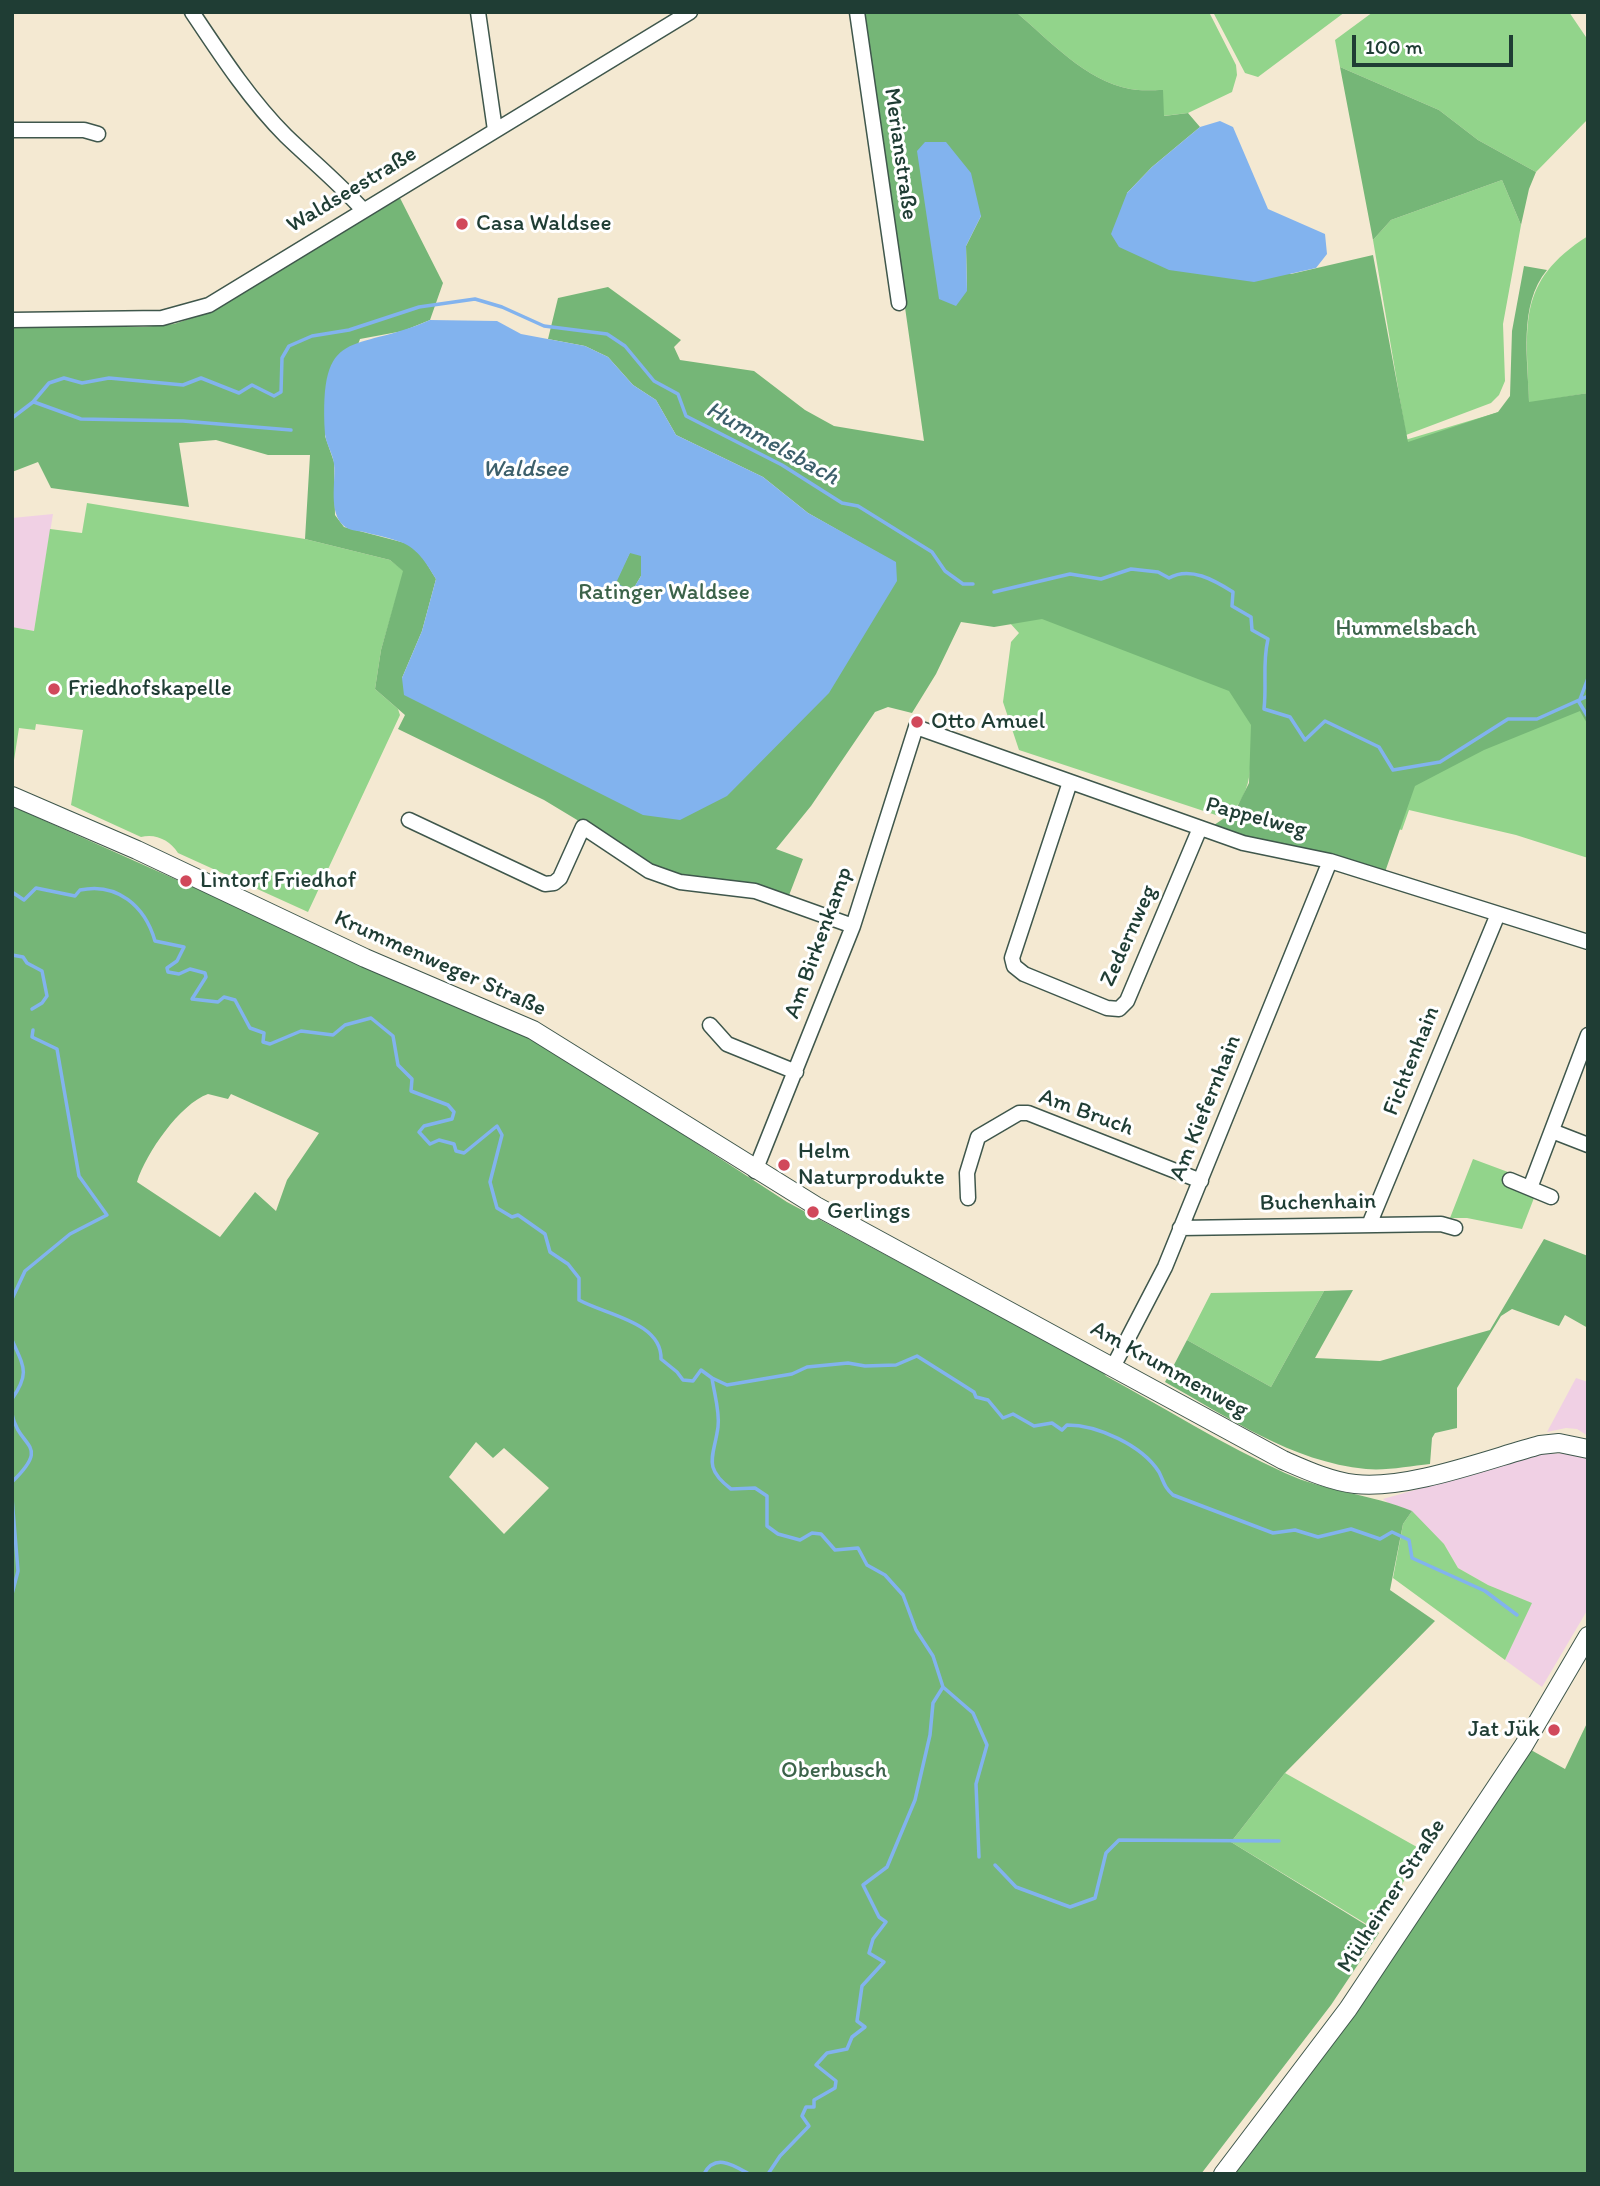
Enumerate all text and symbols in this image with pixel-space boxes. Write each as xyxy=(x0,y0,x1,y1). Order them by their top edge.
scale bar xyxy=(1355,21,1516,65)
text: 100 m xyxy=(1365,34,1423,59)
street label: Merianstraße xyxy=(877,86,923,222)
street label: Waldseestraße xyxy=(282,140,422,240)
place label: Casa Waldsee xyxy=(476,210,611,238)
marker: Casa Waldsee xyxy=(454,216,470,232)
water label: Hummelsbach xyxy=(701,396,843,492)
water label: Waldsee xyxy=(482,456,568,484)
park label: Ratinger Waldsee xyxy=(578,579,750,607)
park label: Hummelsbach xyxy=(1335,615,1477,643)
place label: Friedhofskapelle xyxy=(68,675,232,703)
marker: Friedhofskapelle xyxy=(46,681,62,697)
place label: Otto Amuel xyxy=(931,708,1045,736)
marker: Otto Amuel xyxy=(909,714,925,730)
street label: Pappelweg xyxy=(1202,791,1310,845)
street label: Am Birkenkamp xyxy=(779,863,859,1023)
place label: Lintorf Friedhof xyxy=(200,867,356,895)
marker: Lintorf Friedhof xyxy=(178,873,194,889)
street label: Zedernweg xyxy=(1094,881,1164,991)
street label: Krummenweger Straße xyxy=(330,905,550,1023)
street label: Fichtenhain xyxy=(1378,1002,1446,1120)
street label: Am Kiefernhain xyxy=(1164,1031,1248,1185)
street label: Am Bruch xyxy=(1035,1083,1137,1143)
place label: Helm Naturprodukte xyxy=(798,1138,945,1192)
marker: Helm Naturprodukte xyxy=(776,1157,792,1173)
street label: Buchenhain xyxy=(1259,1188,1377,1218)
place label: Gerlings xyxy=(827,1198,910,1226)
marker: Gerlings xyxy=(805,1204,821,1220)
street label: Am Krummenweg xyxy=(1085,1315,1253,1425)
place label: Jat Jük xyxy=(1468,1716,1540,1744)
marker: Jat Jük xyxy=(1546,1722,1562,1738)
park label: Oberbusch xyxy=(781,1757,887,1785)
street label: Mülheimer Straße xyxy=(1332,1814,1452,1978)

